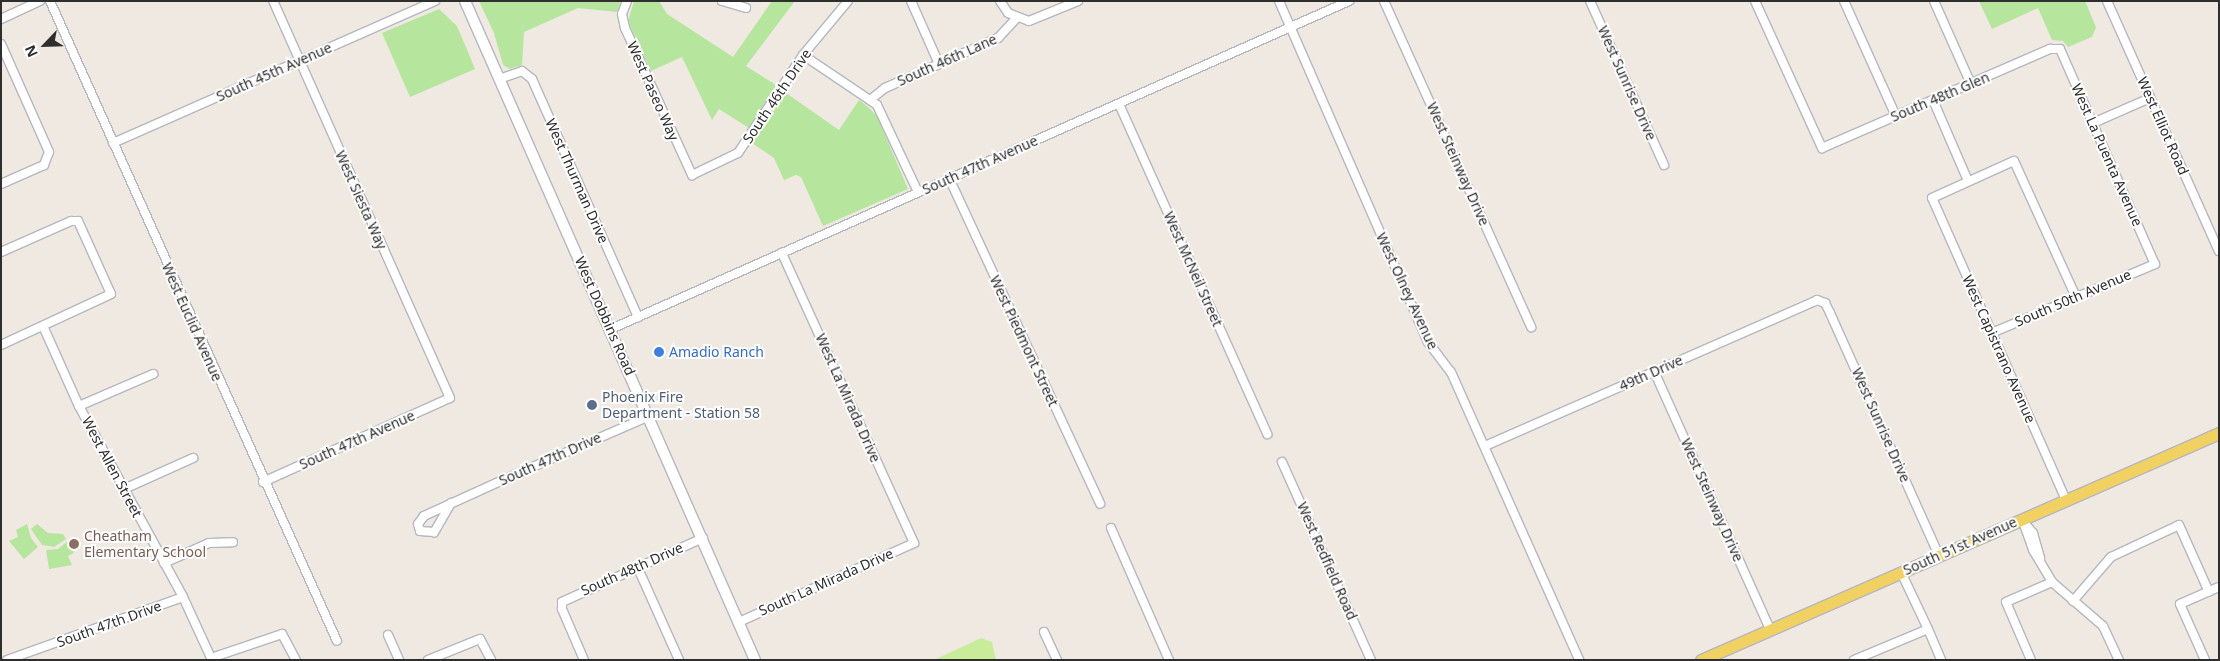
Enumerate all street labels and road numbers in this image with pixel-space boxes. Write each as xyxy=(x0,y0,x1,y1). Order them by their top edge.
street label: West Sunrise Drive xyxy=(1594,23,1660,143)
street label: South 46th Lane xyxy=(895,31,999,89)
street label: South 45th Avenue xyxy=(214,39,334,105)
street label: West Paseo Way xyxy=(624,39,682,143)
street label: South 46th Drive xyxy=(739,46,815,146)
street label: South 48th Glen xyxy=(1888,69,1992,125)
street label: West Elliot Road xyxy=(2134,74,2192,178)
street label: West La Puenta Avenue xyxy=(2068,81,2146,229)
street label: West Steinway Drive xyxy=(1423,100,1493,228)
street label: West Thurman Drive xyxy=(542,116,612,246)
street label: South 47th Avenue xyxy=(920,132,1040,198)
street label: West Siesta Way xyxy=(332,148,390,252)
street label: West McNeil Street xyxy=(1160,209,1226,329)
street label: West Olney Avenue xyxy=(1373,230,1441,352)
street label: West Dobbins Road xyxy=(571,254,639,378)
street label: West Euclid Avenue xyxy=(158,260,226,384)
street label: South 50th Avenue xyxy=(2012,266,2134,330)
street label: West Piedmont Street xyxy=(986,273,1062,409)
street label: West Capistrano Avenue xyxy=(1959,273,2039,425)
street label: West La Mirada Drive xyxy=(812,331,884,465)
street label: 49th Drive xyxy=(1617,352,1685,394)
street label: West Sunrise Drive xyxy=(1848,365,1914,485)
street label: South 47th Avenue xyxy=(297,407,417,473)
street label: West Allen Street xyxy=(78,414,146,520)
street label: South 47th Drive xyxy=(496,429,604,489)
street label: West Steinway Drive xyxy=(1677,436,1747,564)
street label: West Redfield Road xyxy=(1293,500,1361,622)
street label: South 51st Avenue xyxy=(1901,513,2019,579)
street label: South 48th Drive xyxy=(578,539,686,599)
street label: South La Mirada Drive xyxy=(756,545,896,619)
street label: South 47th Drive xyxy=(54,597,164,651)

